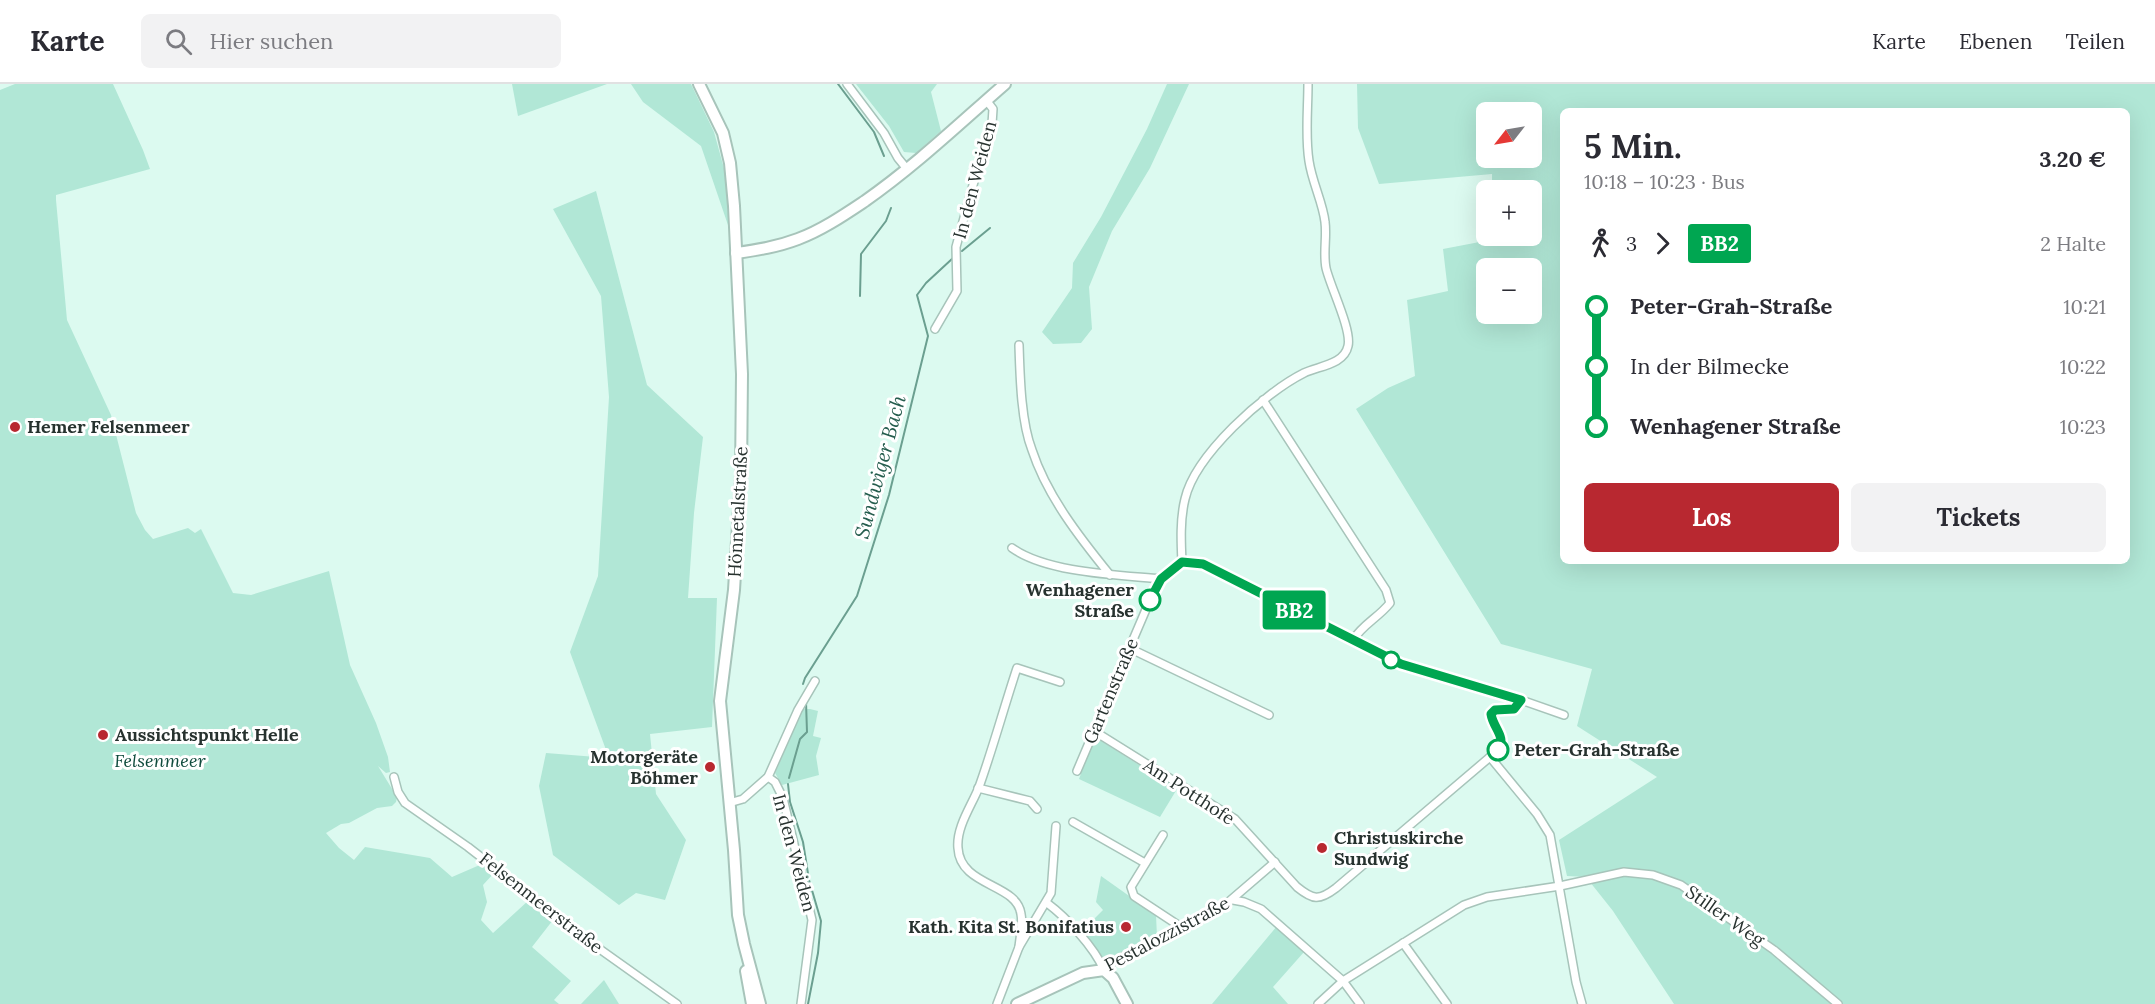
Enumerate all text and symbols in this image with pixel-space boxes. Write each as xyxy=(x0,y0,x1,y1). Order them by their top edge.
search box xyxy=(141,14,561,68)
text: Karte xyxy=(30,23,105,59)
icon: search xyxy=(162,25,195,58)
text: Hier suchen xyxy=(210,27,333,55)
text: Karte xyxy=(1872,28,1926,55)
text: Ebenen xyxy=(1959,28,2032,55)
text: Teilen xyxy=(2065,28,2125,55)
north arrow xyxy=(1476,102,1542,168)
map controls xyxy=(1476,102,1542,324)
street label: In den Weiden xyxy=(948,118,1001,241)
text: 5 Min. xyxy=(1584,125,1682,167)
text: 3.20 € xyxy=(2039,145,2106,173)
text: 10:18 – 10:23 · Bus xyxy=(1584,169,1745,194)
button: + xyxy=(1476,180,1542,246)
icon: walk xyxy=(1584,227,1617,260)
icon: forward xyxy=(1646,227,1679,260)
text: BB2 xyxy=(1700,230,1739,257)
text: 3 xyxy=(1626,231,1637,256)
text: 2 Halte xyxy=(2040,231,2106,256)
button: − xyxy=(1476,258,1542,324)
text: Peter-Grah-Straße xyxy=(1630,292,1832,320)
text: 10:21 xyxy=(2063,294,2106,319)
text: In der Bilmecke xyxy=(1630,352,1789,380)
text: 10:22 xyxy=(2060,354,2106,379)
water label: Sundwiger Bach xyxy=(848,392,911,541)
text: Wenhagener Straße xyxy=(1630,412,1841,440)
text: 10:23 xyxy=(2060,414,2106,439)
place label: Hemer Felsenmeer xyxy=(27,415,190,438)
marker: Hemer Felsenmeer xyxy=(8,420,22,434)
street label: Hönnetalstraße xyxy=(723,446,752,578)
button: Los xyxy=(1584,483,1839,552)
button: Tickets xyxy=(1851,483,2106,552)
place label: Wenhagener Straße xyxy=(1026,578,1134,622)
marker: Wenhagener Straße xyxy=(1139,589,1161,611)
line badge: BB2 xyxy=(1260,590,1328,630)
text: BB2 xyxy=(1275,597,1313,624)
street label: Gartenstraße xyxy=(1078,634,1143,747)
unlabelled marker xyxy=(1382,651,1400,669)
place label: Aussichtspunkt Helle xyxy=(115,723,299,746)
marker: Aussichtspunkt Helle xyxy=(96,728,110,742)
place label: Peter-Grah-Straße xyxy=(1514,738,1680,761)
marker: Peter-Grah-Straße xyxy=(1487,739,1509,761)
place label: Motorgeräte Böhmer xyxy=(590,745,698,789)
park label: Felsenmeer xyxy=(114,749,206,772)
street label: Am Potthofe xyxy=(1138,753,1240,830)
marker: Motorgeräte Böhmer xyxy=(703,760,717,774)
street label: In den Weiden xyxy=(768,791,821,914)
place label: Christuskirche Sundwig xyxy=(1334,826,1464,870)
marker: Christuskirche Sundwig xyxy=(1315,841,1329,855)
street label: Felsenmeerstraße xyxy=(475,847,608,958)
street label: Stiller Weg xyxy=(1681,880,1770,952)
street label: Pestalozzistraße xyxy=(1100,891,1233,976)
place label: Kath. Kita St. Bonifatius xyxy=(908,915,1114,938)
marker: Kath. Kita St. Bonifatius xyxy=(1119,920,1133,934)

